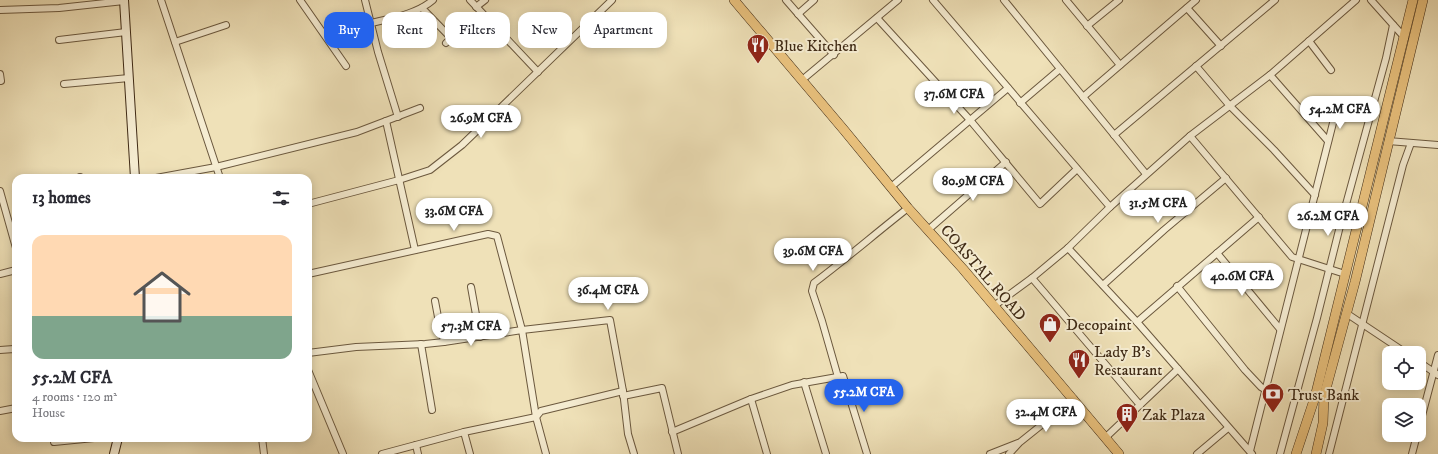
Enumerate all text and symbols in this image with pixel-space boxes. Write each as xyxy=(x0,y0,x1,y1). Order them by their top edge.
chip: Buy xyxy=(324,12,374,48)
chip: Rent xyxy=(382,12,437,48)
chip: Filters xyxy=(445,12,510,48)
chip: New xyxy=(518,12,572,48)
chip: Apartment xyxy=(580,12,667,48)
restaurant icon: Blue Kitchen xyxy=(745,32,771,65)
place label: Blue Kitchen xyxy=(774,36,858,56)
pin: 37.6M CFA xyxy=(908,81,1000,115)
text: 37.6M CFA xyxy=(924,86,984,102)
pin: 54.2M CFA xyxy=(1294,96,1386,130)
text: 54.2M CFA xyxy=(1309,101,1371,117)
pin: 26.9M CFA xyxy=(435,105,527,139)
text: 26.9M CFA xyxy=(450,110,512,126)
pin: 80.9M CFA xyxy=(927,168,1019,202)
text: 80.9M CFA xyxy=(942,173,1004,189)
text: 13 homes xyxy=(32,187,91,209)
icon: filters xyxy=(270,187,292,209)
pin: 31.5M CFA xyxy=(1112,190,1204,224)
text: 31.5M CFA xyxy=(1129,195,1187,211)
pin: 33.6M CFA xyxy=(408,198,500,232)
text: 33.6M CFA xyxy=(425,203,483,219)
pin: 26.2M CFA xyxy=(1282,203,1374,237)
text: 26.2M CFA xyxy=(1297,208,1359,224)
street label: COASTAL ROAD xyxy=(936,220,1031,325)
pin: 39.6M CFA xyxy=(767,238,859,272)
text: 39.6M CFA xyxy=(783,243,843,259)
icon: home xyxy=(126,261,198,333)
pin: 40.6M CFA xyxy=(1196,263,1288,297)
text: 40.6M CFA xyxy=(1210,268,1274,284)
pin: 36.4M CFA xyxy=(562,277,654,311)
text: 36.4M CFA xyxy=(577,282,639,298)
shop icon: Decopaint xyxy=(1037,311,1063,344)
pin: 57.3M CFA xyxy=(425,313,517,347)
place label: Decopaint xyxy=(1066,315,1132,335)
text: 57.3M CFA xyxy=(441,318,501,334)
place label: Lady B's Restaurant xyxy=(1094,342,1162,380)
map controls xyxy=(1382,346,1426,442)
button: locate xyxy=(1382,346,1426,390)
restaurant icon: Lady B's Restaurant xyxy=(1066,347,1092,380)
text: 55.2M CFA xyxy=(32,367,112,389)
pin: 55.2M CFA xyxy=(818,379,910,413)
bank icon: Trust Bank xyxy=(1260,381,1286,414)
text: 55.2M CFA xyxy=(833,384,895,400)
place label: Trust Bank xyxy=(1288,385,1359,405)
text: 4 rooms · 120 m² xyxy=(32,389,117,405)
button: layers xyxy=(1382,398,1426,442)
pin: 32.4M CFA xyxy=(1000,399,1092,433)
building icon: Zak Plaza xyxy=(1114,401,1140,434)
text: 32.4M CFA xyxy=(1015,404,1077,420)
text: House xyxy=(32,405,65,421)
place label: Zak Plaza xyxy=(1142,405,1205,425)

